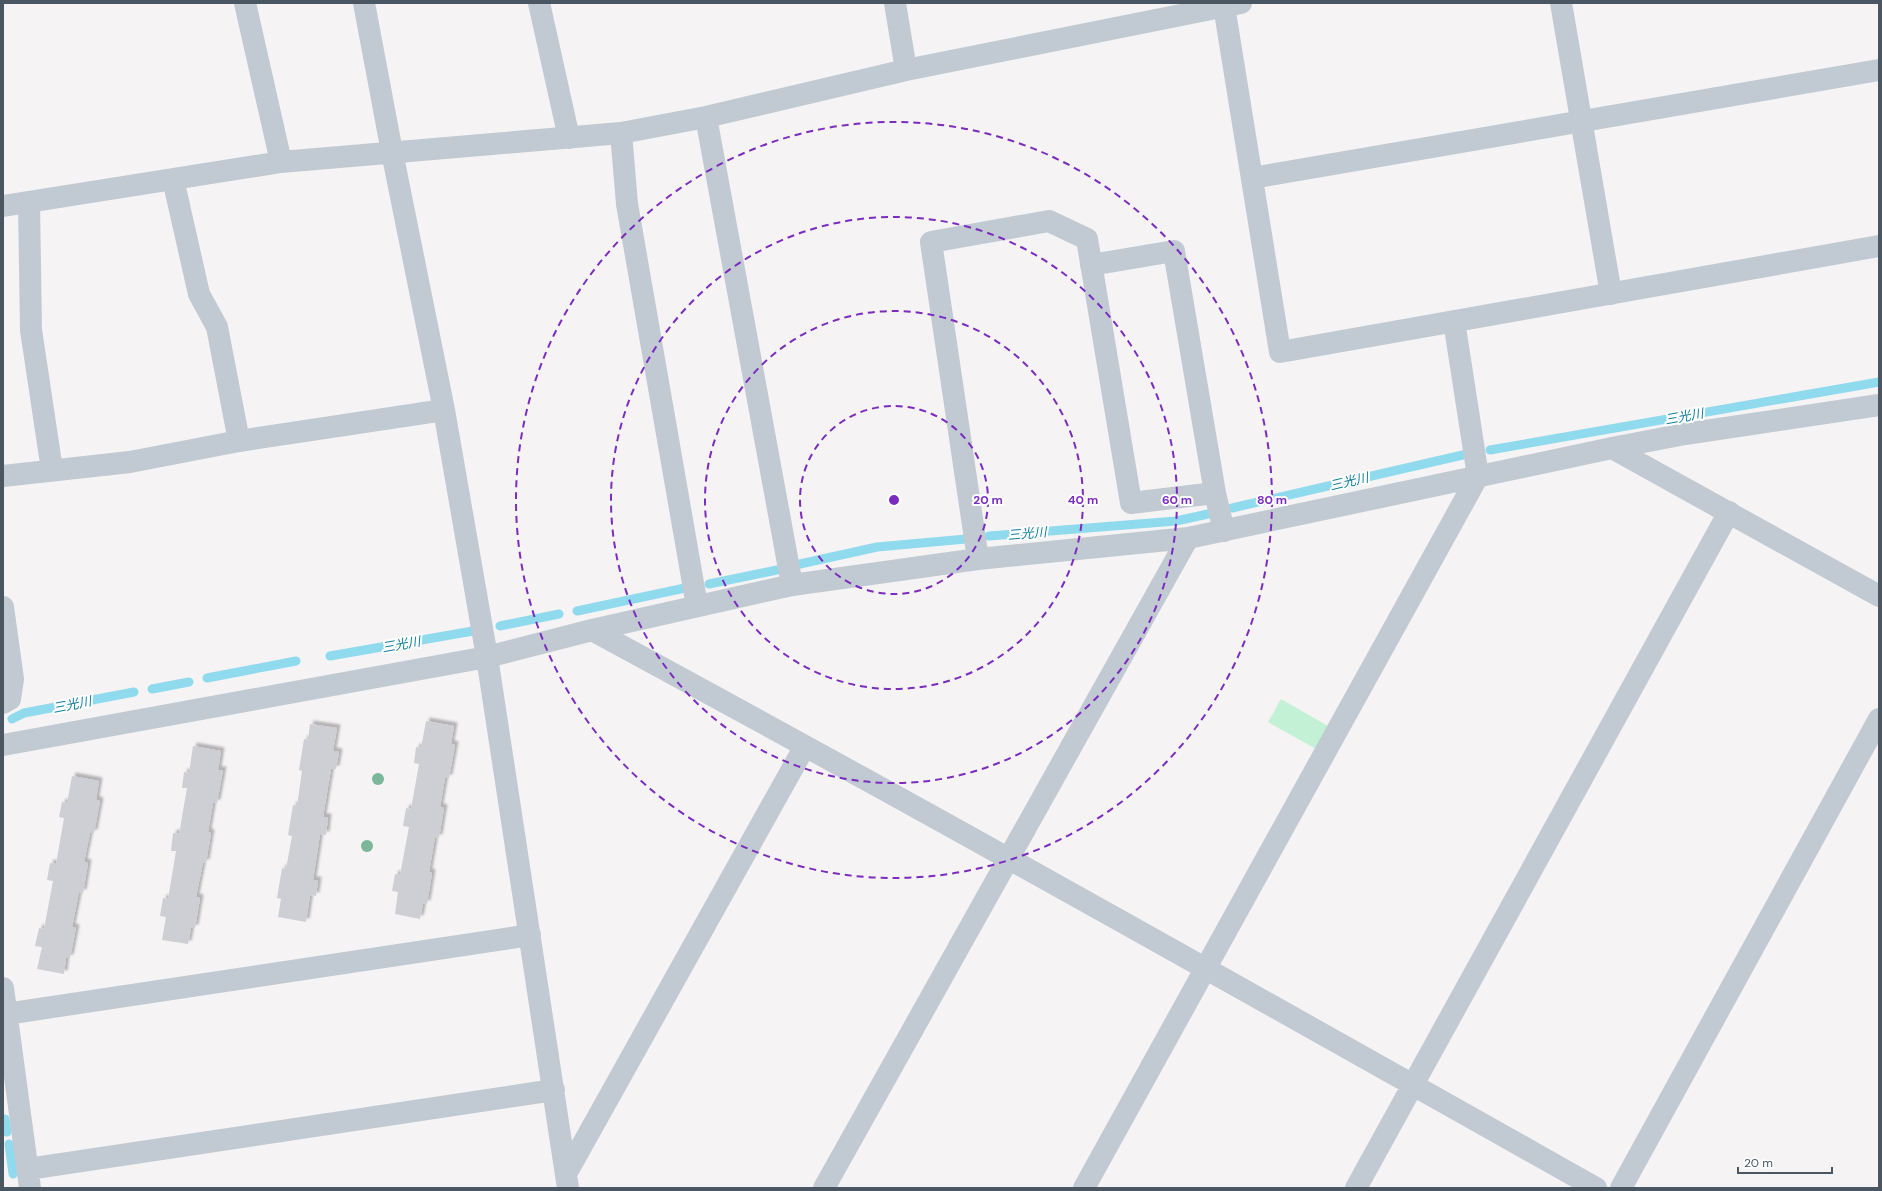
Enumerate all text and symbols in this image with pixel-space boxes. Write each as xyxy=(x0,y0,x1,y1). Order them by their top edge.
water label: 三光川 xyxy=(1663,404,1707,428)
water label: 三光川 xyxy=(1328,468,1372,494)
text: 20 m xyxy=(973,492,1003,508)
text: 40 m xyxy=(1068,492,1098,508)
text: 60 m xyxy=(1162,492,1192,508)
text: 80 m xyxy=(1257,492,1287,508)
centre of rings xyxy=(887,493,901,507)
water label: 三光川 xyxy=(1007,523,1049,544)
water label: 三光川 xyxy=(380,632,424,656)
water label: 三光川 xyxy=(51,692,95,717)
scale bar xyxy=(1738,1149,1832,1175)
text: 20 m xyxy=(1744,1155,1773,1171)

